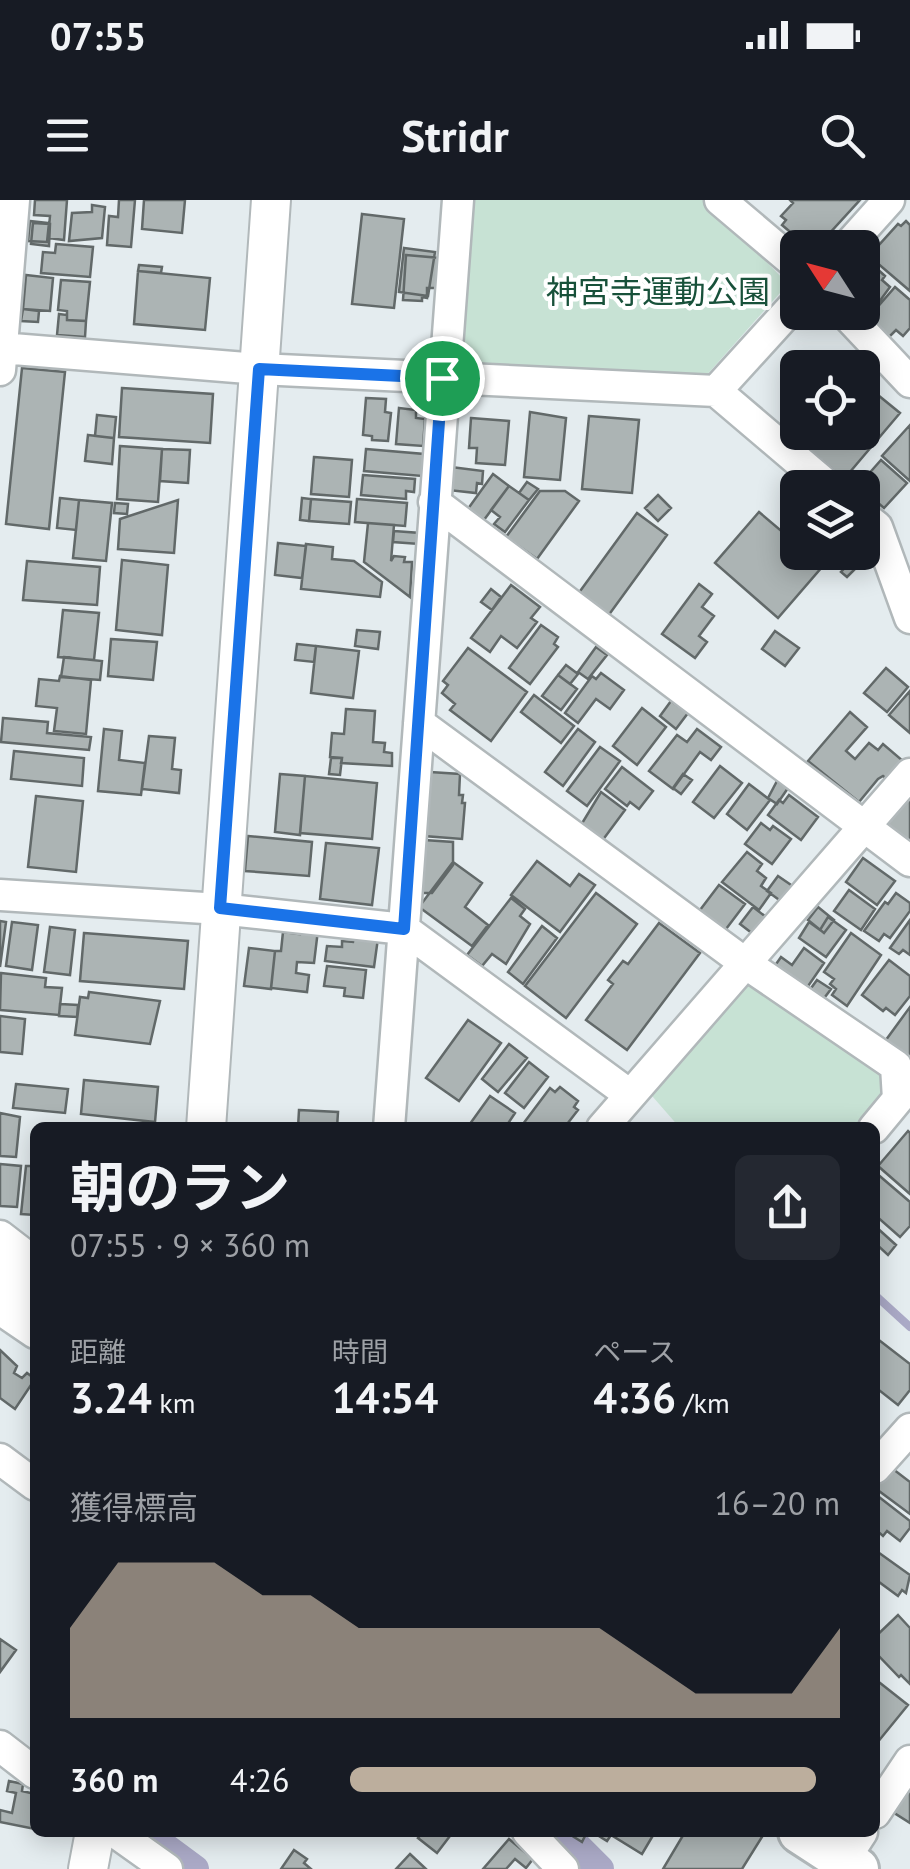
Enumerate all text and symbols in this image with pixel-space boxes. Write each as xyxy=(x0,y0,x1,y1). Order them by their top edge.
text: 07:55 xyxy=(50,11,146,60)
text: Stridr xyxy=(401,106,509,164)
icon: menu xyxy=(40,108,95,163)
icon: search xyxy=(815,108,870,163)
north arrow xyxy=(780,230,880,330)
map controls xyxy=(780,230,880,570)
park label: 神宮寺運動公園 xyxy=(546,270,770,312)
pin xyxy=(400,336,485,421)
button: locate xyxy=(780,350,880,450)
icon: arrive xyxy=(415,351,470,406)
button: layers xyxy=(780,470,880,570)
text: 朝のラン xyxy=(70,1151,290,1222)
button: share xyxy=(735,1155,840,1260)
text: 07:55 · 9 × 360 m xyxy=(70,1224,310,1266)
text: 距離 xyxy=(70,1333,126,1370)
text: 時間 xyxy=(332,1333,388,1370)
text: ペース xyxy=(593,1333,676,1370)
text: 3.24 xyxy=(70,1370,152,1425)
text: 14:54 xyxy=(332,1370,438,1425)
text: 4:36 xyxy=(593,1370,676,1425)
text: km xyxy=(152,1384,195,1421)
text: /km xyxy=(676,1384,730,1421)
text: 16–20 m xyxy=(715,1482,840,1524)
text: 獲得標高 xyxy=(70,1486,198,1528)
text: 360 m xyxy=(70,1759,158,1801)
text: 4:26 xyxy=(230,1759,289,1801)

